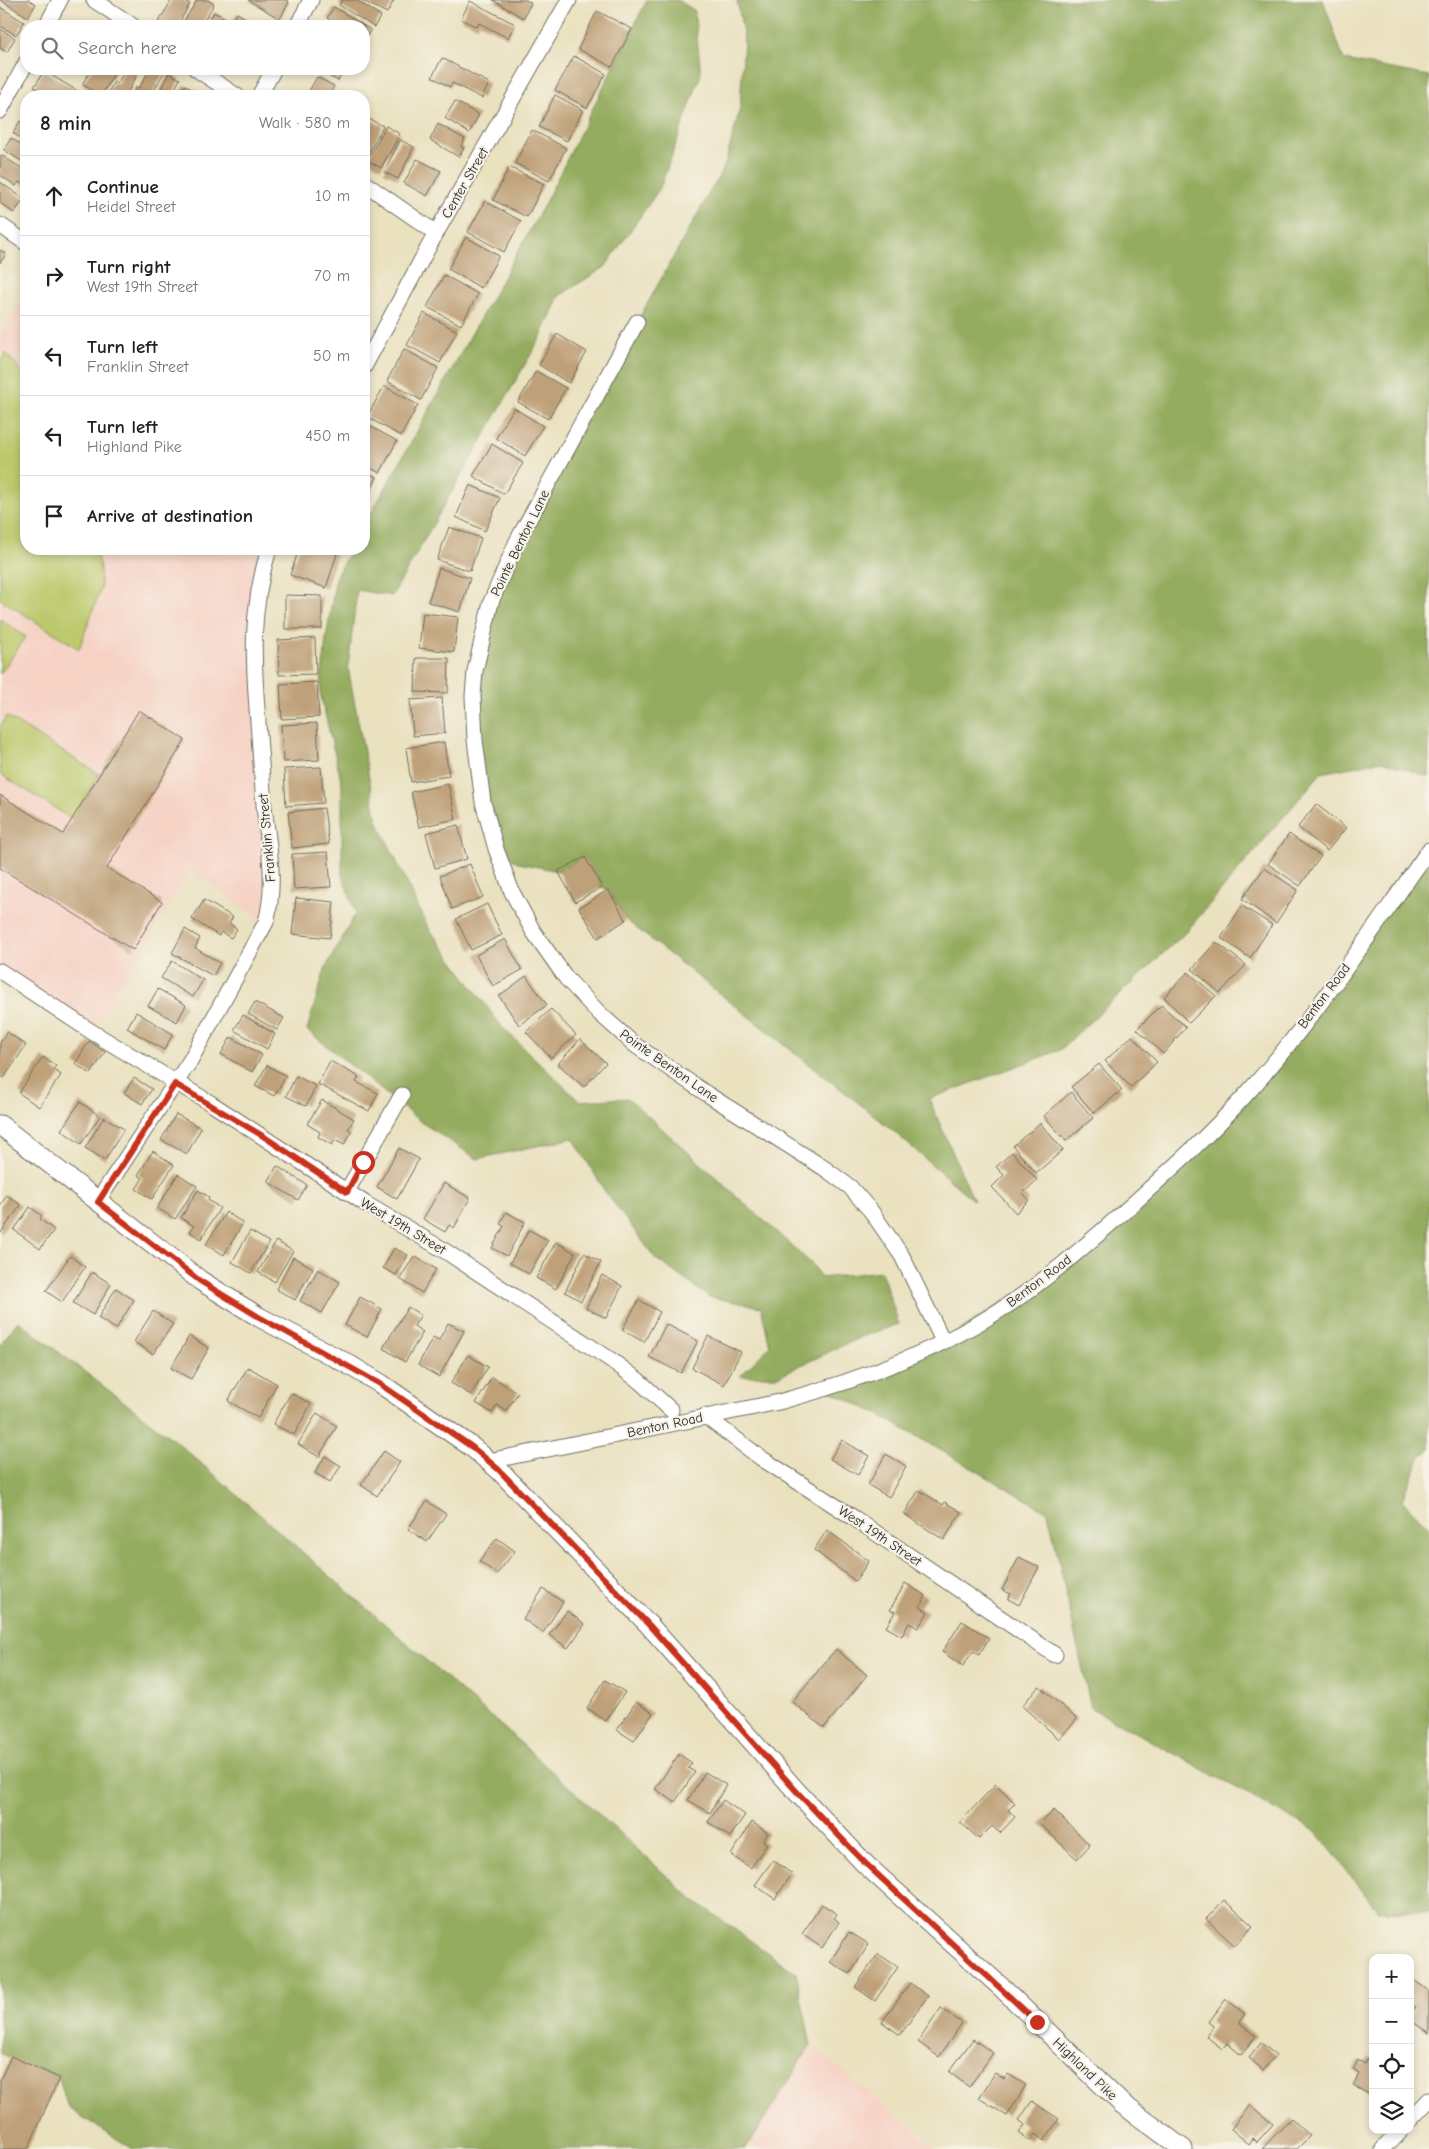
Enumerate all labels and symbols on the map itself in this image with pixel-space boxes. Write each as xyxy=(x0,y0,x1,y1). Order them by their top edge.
street label: Center Street xyxy=(438,144,493,222)
street label: Pointe Benton Lane xyxy=(487,487,553,599)
street label: Franklin Street xyxy=(255,792,279,883)
street label: Benton Road xyxy=(1294,960,1354,1032)
street label: Pointe Benton Lane xyxy=(616,1026,722,1106)
route start xyxy=(352,1151,375,1174)
street label: West 19th Street xyxy=(357,1194,450,1259)
street label: Benton Road xyxy=(1003,1251,1075,1311)
street label: Benton Road xyxy=(626,1409,704,1441)
street label: West 19th Street xyxy=(835,1502,926,1571)
route end xyxy=(1026,2011,1049,2034)
street label: Highland Pike xyxy=(1049,2034,1121,2104)

